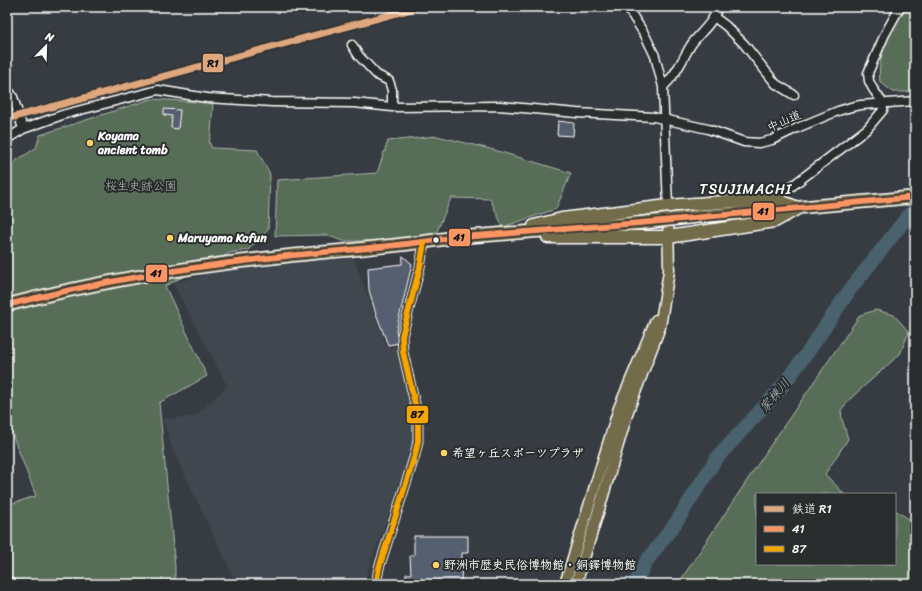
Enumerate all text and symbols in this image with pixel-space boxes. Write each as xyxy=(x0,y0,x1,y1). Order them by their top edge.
north arrow xyxy=(26,26,66,66)
text: N xyxy=(42,27,57,48)
line badge: R1 xyxy=(202,53,224,73)
text: R1 xyxy=(206,54,219,73)
street label: 中山道 xyxy=(763,104,805,138)
place label: Koyama ancient tomb xyxy=(97,125,168,161)
marker: Koyama ancient tomb xyxy=(85,138,95,148)
park label: 桜生史跡公園 xyxy=(105,175,177,197)
district label: TSUJIMACHI xyxy=(700,177,793,202)
line badge: 41 xyxy=(752,202,775,221)
text: 41 xyxy=(756,202,769,221)
place label: Maruyama Kofun xyxy=(177,227,267,249)
line badge: 41 xyxy=(448,228,471,247)
text: 41 xyxy=(452,228,465,247)
marker: Maruyama Kofun xyxy=(165,233,175,243)
unlabelled marker xyxy=(431,235,441,245)
line badge: 41 xyxy=(145,264,168,283)
text: 41 xyxy=(149,264,162,283)
water label: 家棟川 xyxy=(753,373,796,418)
line badge: 87 xyxy=(406,405,429,424)
text: 87 xyxy=(410,405,425,424)
place label: 希望ヶ丘スポーツプラザ xyxy=(452,442,584,464)
marker: 希望ヶ丘スポーツプラザ xyxy=(439,448,449,458)
legend xyxy=(756,493,896,565)
text: 鉄道 R1 xyxy=(792,498,832,520)
text: 41 xyxy=(792,518,805,540)
text: 87 xyxy=(792,538,807,560)
place label: 野洲市歴史民俗博物館・銅鐸博物館 xyxy=(444,554,636,576)
marker: 野洲市歴史民俗博物館・銅鐸博物館 xyxy=(431,560,441,570)

